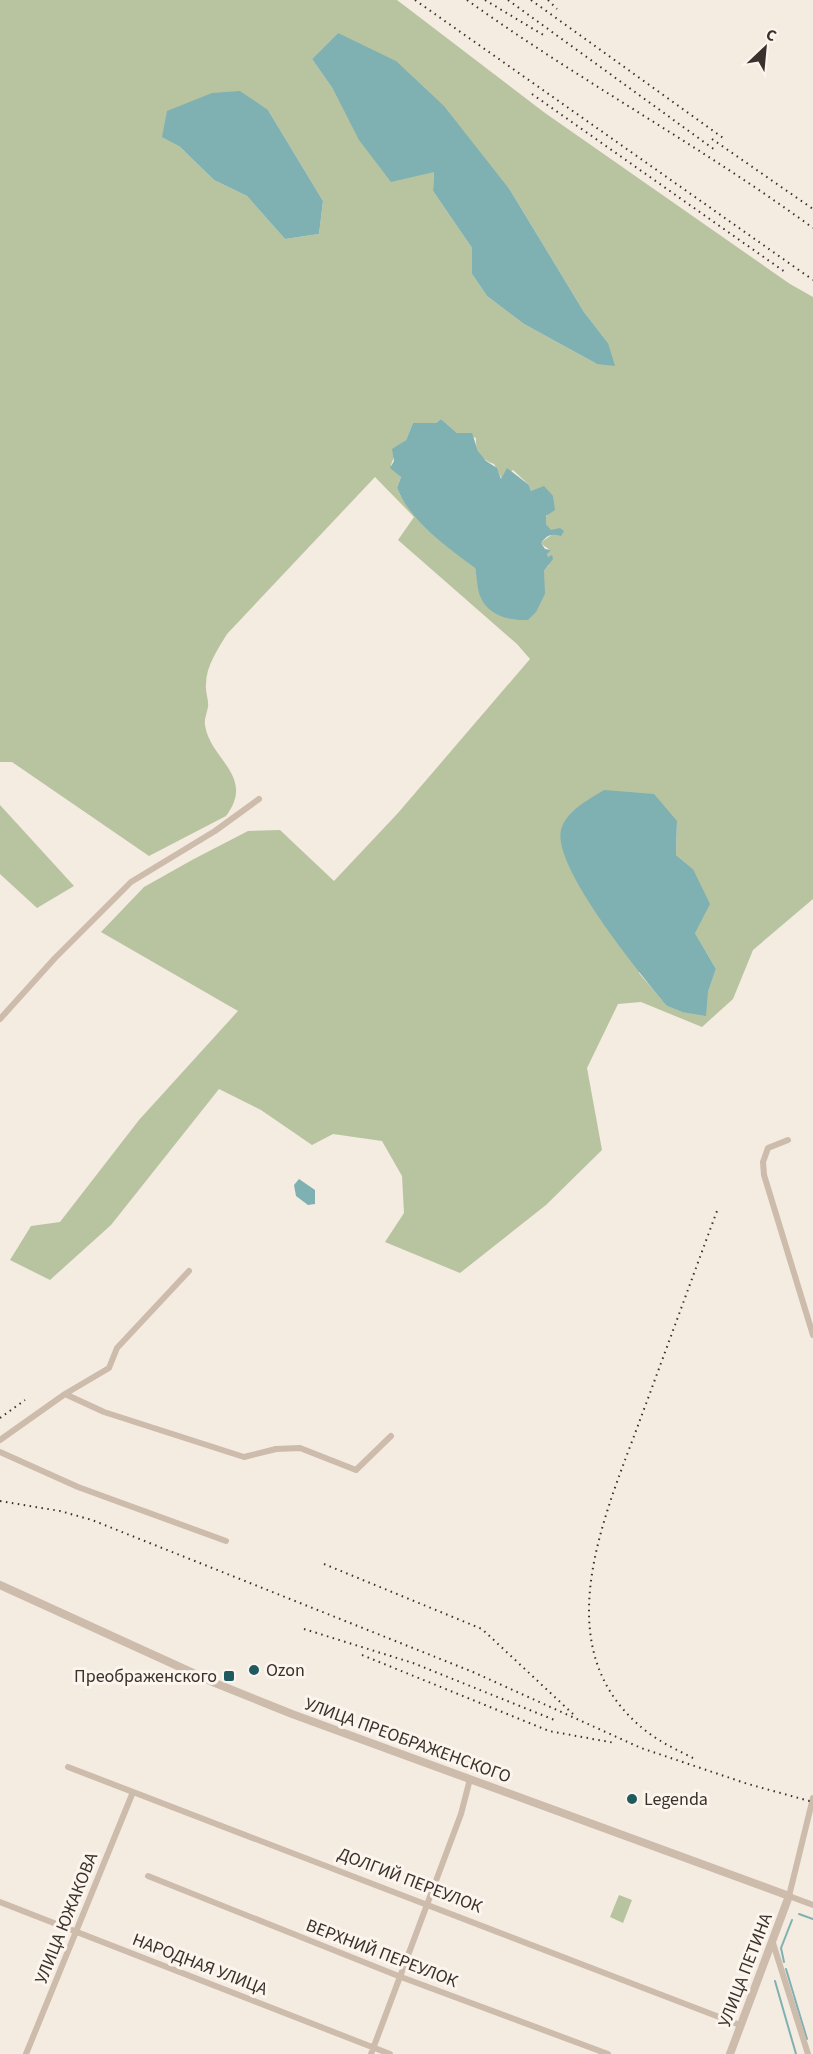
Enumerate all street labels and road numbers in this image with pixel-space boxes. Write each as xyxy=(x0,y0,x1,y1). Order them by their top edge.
street label: УЛИЦА ПРЕОБРАЖЕНСКОГО xyxy=(301,1691,515,1789)
street label: ДОЛГИЙ ПЕРЕУЛОК xyxy=(334,1841,486,1920)
street label: УЛИЦА ЮЖАКОВА xyxy=(29,1849,104,1988)
street label: УЛИЦА ПЕТИНА xyxy=(712,1909,779,2031)
street label: ВЕРХНИЙ ПЕРЕУЛОК xyxy=(302,1913,462,1994)
street label: НАРОДНАЯ УЛИЦА xyxy=(129,1927,271,2002)

